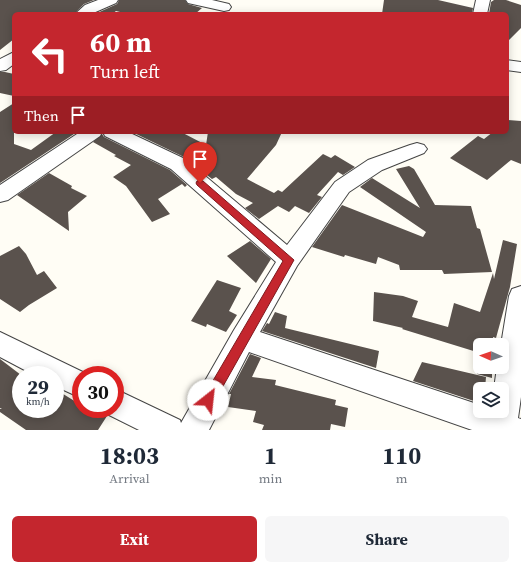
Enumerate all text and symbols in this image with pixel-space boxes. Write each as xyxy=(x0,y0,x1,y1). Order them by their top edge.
text: 60 m xyxy=(90,23,152,61)
icon: left xyxy=(24,28,76,80)
text: Turn left xyxy=(90,59,160,84)
icon: arrive xyxy=(67,104,89,126)
text: Then xyxy=(24,105,59,126)
pin xyxy=(183,142,217,183)
icon: arrive xyxy=(189,148,211,170)
north arrow xyxy=(473,338,509,374)
map controls xyxy=(473,338,509,418)
speed limit sign: 30 xyxy=(72,366,124,418)
text: 29 xyxy=(27,373,49,401)
position arrow xyxy=(187,379,229,421)
button: layers xyxy=(473,382,509,418)
text: km/h xyxy=(26,395,50,408)
text: 18:03 xyxy=(100,439,159,472)
text: 1 xyxy=(264,439,277,472)
text: 110 xyxy=(382,439,421,472)
text: Arrival xyxy=(109,470,150,487)
text: min xyxy=(259,470,282,487)
text: m xyxy=(396,470,408,487)
button: Exit xyxy=(12,516,257,562)
button: Share xyxy=(265,516,509,562)

